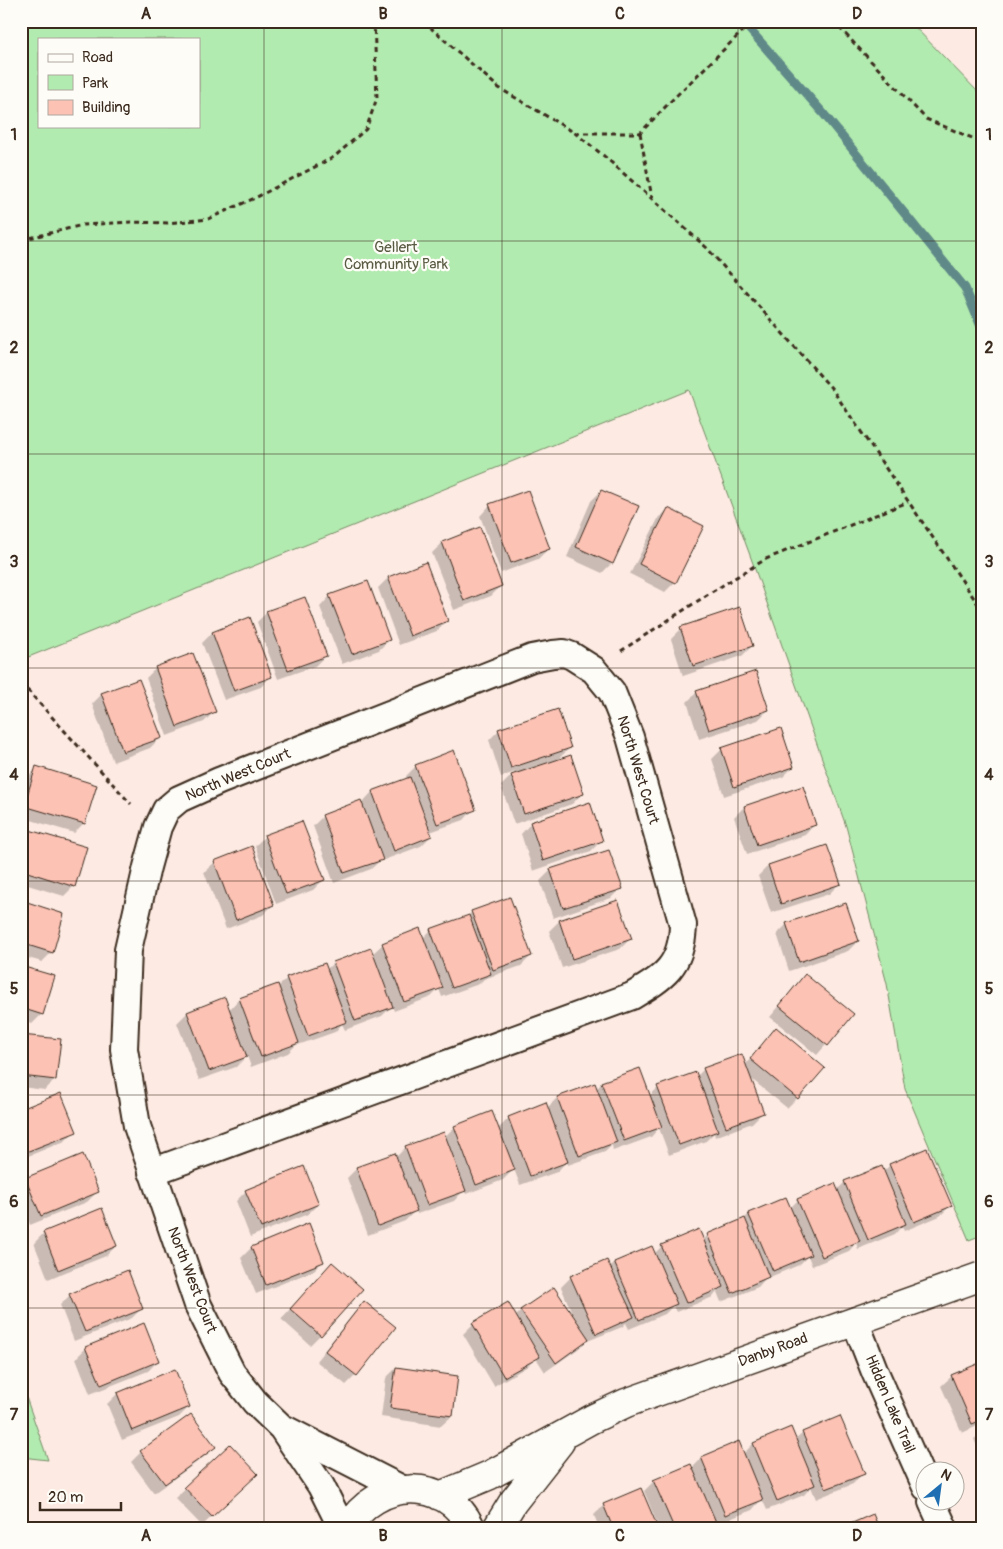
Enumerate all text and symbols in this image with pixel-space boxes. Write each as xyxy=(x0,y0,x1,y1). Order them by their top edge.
text: A xyxy=(141,4,152,24)
text: B xyxy=(378,4,388,24)
text: C xyxy=(615,4,625,24)
text: D xyxy=(852,4,862,24)
legend xyxy=(38,38,200,128)
text: Road xyxy=(82,48,113,67)
text: Park xyxy=(82,74,109,93)
text: Building xyxy=(82,98,130,117)
text: 1 xyxy=(11,125,17,145)
text: 1 xyxy=(986,125,992,145)
park label: Gellert Community Park xyxy=(344,238,449,274)
text: 2 xyxy=(10,338,19,358)
text: 2 xyxy=(985,338,994,358)
text: 3 xyxy=(10,552,19,572)
text: 3 xyxy=(985,552,994,572)
street label: North West Court xyxy=(612,713,664,827)
street label: North West Court xyxy=(183,744,294,806)
text: 4 xyxy=(9,765,19,785)
text: 4 xyxy=(984,765,994,785)
text: 5 xyxy=(10,979,19,999)
text: 5 xyxy=(985,979,994,999)
text: 6 xyxy=(9,1192,19,1212)
text: 6 xyxy=(984,1192,994,1212)
street label: North West Court xyxy=(163,1224,221,1337)
street label: Danby Road xyxy=(736,1329,810,1371)
street label: Hidden Lake Trail xyxy=(861,1352,919,1456)
text: 7 xyxy=(10,1405,19,1425)
text: 7 xyxy=(985,1405,994,1425)
north arrow xyxy=(916,1462,966,1512)
text: N xyxy=(938,1465,954,1485)
scale bar xyxy=(40,1479,121,1511)
text: 20 m xyxy=(48,1488,83,1507)
text: A xyxy=(141,1526,152,1546)
text: B xyxy=(378,1526,388,1546)
text: C xyxy=(615,1526,625,1546)
text: D xyxy=(852,1526,862,1546)

